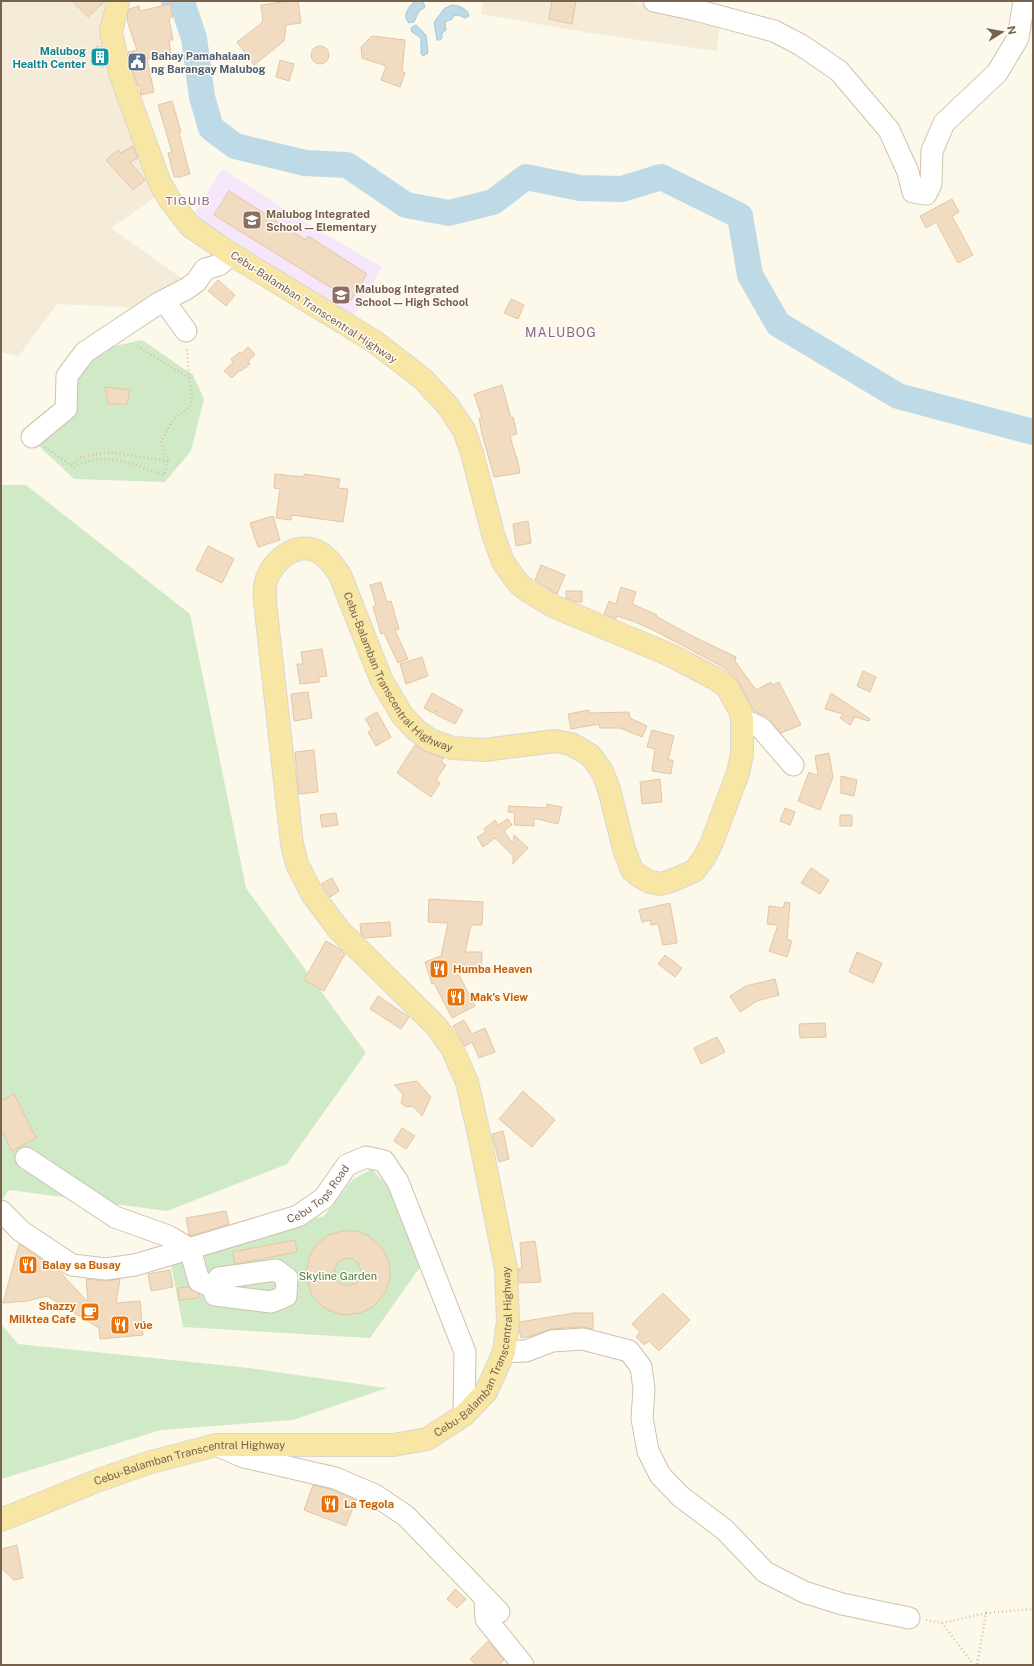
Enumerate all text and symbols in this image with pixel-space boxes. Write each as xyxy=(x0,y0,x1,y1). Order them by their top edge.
north arrow xyxy=(982,12,1022,52)
text: N xyxy=(1005,25,1019,35)
place label: Malubog Health Center xyxy=(12,45,86,70)
building icon: Malubog Health Center xyxy=(89,46,111,68)
place label: Bahay Pamahalaan ng Barangay Malubog xyxy=(151,50,266,75)
public building icon: Bahay Pamahalaan ng Barangay Malubog xyxy=(126,51,148,73)
district label: TIGUIB xyxy=(165,194,211,208)
place label: Malubog Integrated School — Elementary xyxy=(266,208,377,233)
school or university icon: Malubog Integrated School — Elementary xyxy=(241,209,263,231)
street label: Cebu-Balamban Transcentral Highway xyxy=(228,249,400,366)
place label: Malubog Integrated School — High School xyxy=(355,283,469,308)
school or university icon: Malubog Integrated School — High School xyxy=(330,284,352,306)
district label: MALUBOG xyxy=(525,325,597,340)
street label: Cebu-Balamban Transcentral Highway xyxy=(341,590,455,754)
restaurant icon: Humba Heaven xyxy=(428,958,450,980)
place label: Humba Heaven xyxy=(453,963,532,975)
restaurant icon: Mak's View xyxy=(445,986,467,1008)
place label: Mak's View xyxy=(470,991,528,1003)
street label: Cebu Tops Road xyxy=(285,1162,351,1225)
restaurant icon: Balay sa Busay xyxy=(17,1254,39,1276)
place label: Balay sa Busay xyxy=(42,1259,121,1271)
street label: Cebu-Balamban Transcentral Highway xyxy=(431,1266,514,1439)
park label: Skyline Garden xyxy=(299,1270,377,1282)
place label: Shazzy Milktea Cafe xyxy=(9,1300,77,1325)
cafe icon: Shazzy Milktea Cafe xyxy=(79,1301,101,1323)
restaurant icon: vúe xyxy=(109,1314,131,1336)
place label: vúe xyxy=(134,1319,153,1331)
street label: Cebu-Balamban Transcentral Highway xyxy=(92,1439,285,1487)
restaurant icon: La Tegola xyxy=(319,1493,341,1515)
place label: La Tegola xyxy=(344,1498,394,1510)

